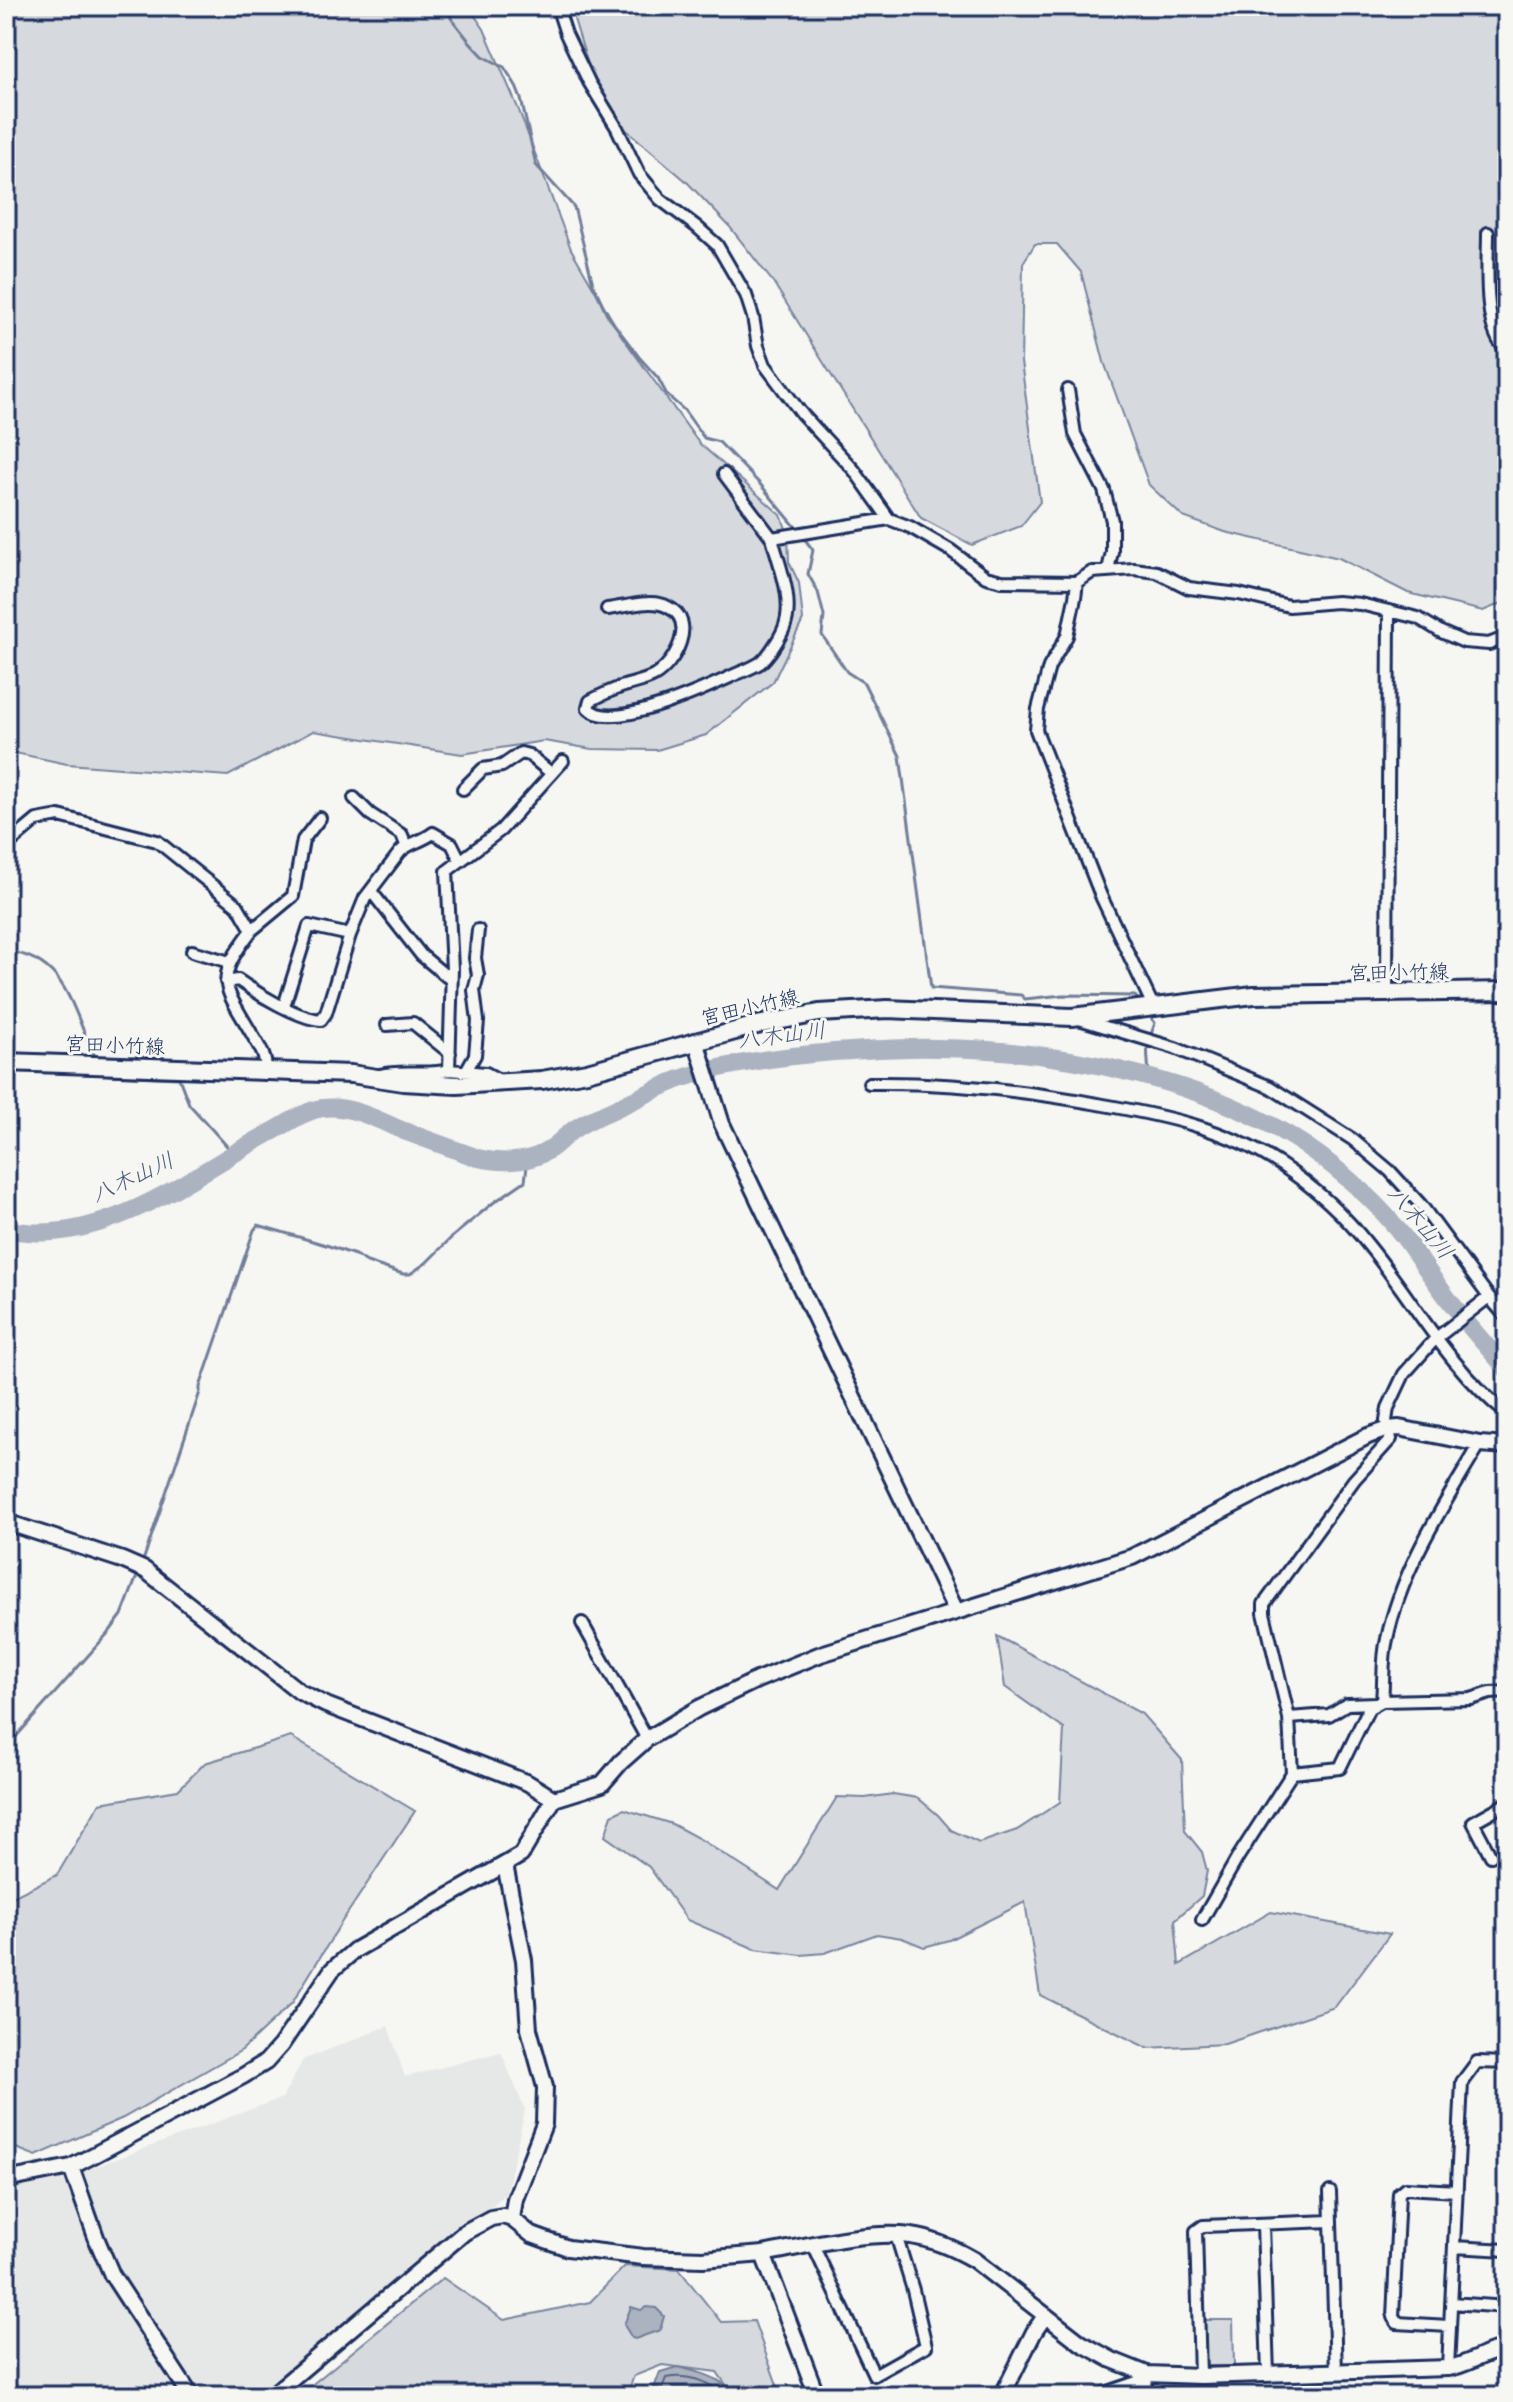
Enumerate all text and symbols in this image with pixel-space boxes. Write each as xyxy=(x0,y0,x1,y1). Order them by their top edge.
street label: 宮田小竹線 xyxy=(1349,960,1449,986)
street label: 宮田小竹線 xyxy=(699,985,801,1031)
water label: 八木山川 xyxy=(737,1017,827,1055)
street label: 宮田小竹線 xyxy=(65,1032,165,1060)
water label: 八木山川 xyxy=(87,1147,179,1209)
water label: 八木山川 xyxy=(1381,1181,1459,1265)

